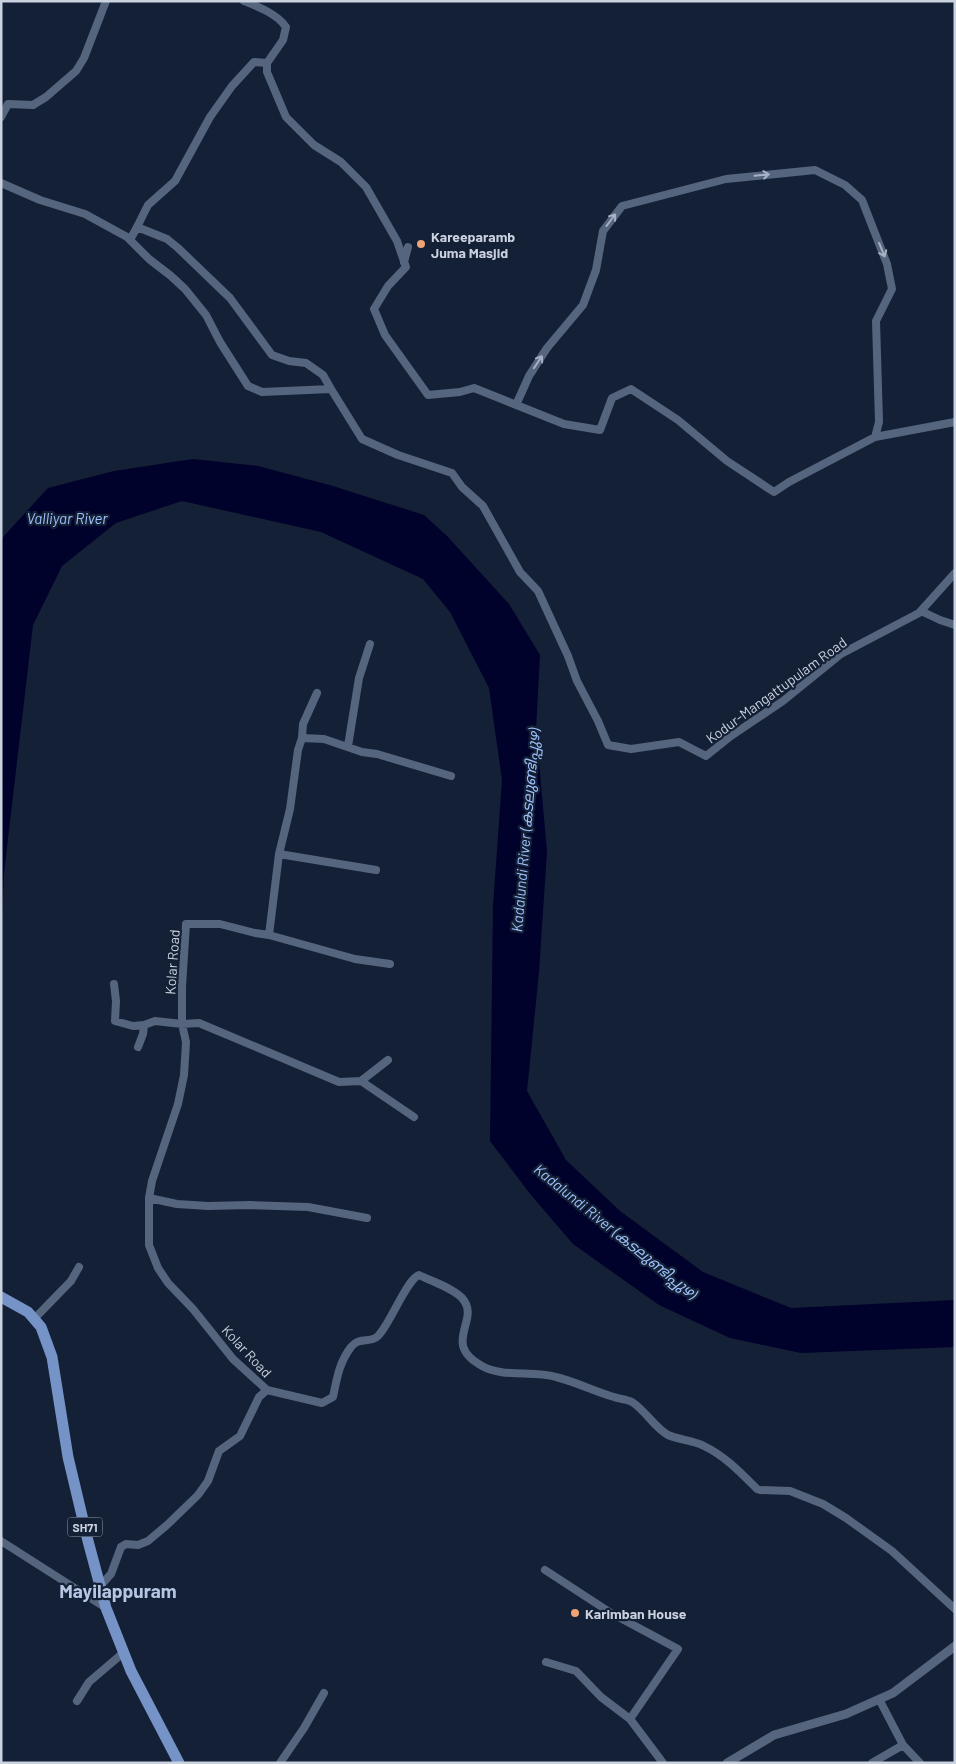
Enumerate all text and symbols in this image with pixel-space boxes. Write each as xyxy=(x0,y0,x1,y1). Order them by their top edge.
one-way arrow xyxy=(754,170,770,180)
one-way arrow xyxy=(605,214,616,227)
place label: Kareeparamb Juma Masjid xyxy=(431,228,515,261)
marker: Kareeparamb Juma Masjid xyxy=(415,238,427,250)
one-way arrow xyxy=(878,242,887,257)
one-way arrow xyxy=(533,355,543,369)
water label: Valliyar River xyxy=(26,509,108,527)
street label: Kodur-Mangattupulam Road xyxy=(702,633,850,747)
water label: Kadalundi River (കടലുണ്ടിപ്പുഴ) xyxy=(507,726,545,933)
street label: Kolar Road xyxy=(161,929,183,995)
water label: Kadalundi River (കടലുണ്ടിപ്പുഴ) xyxy=(530,1160,702,1305)
street label: Kolar Road xyxy=(219,1321,275,1381)
road number: SH71 xyxy=(68,1518,102,1536)
district label: Mayilappuram xyxy=(59,1579,177,1602)
place label: Karimban House xyxy=(585,1605,687,1622)
marker: Karimban House xyxy=(569,1607,581,1619)

